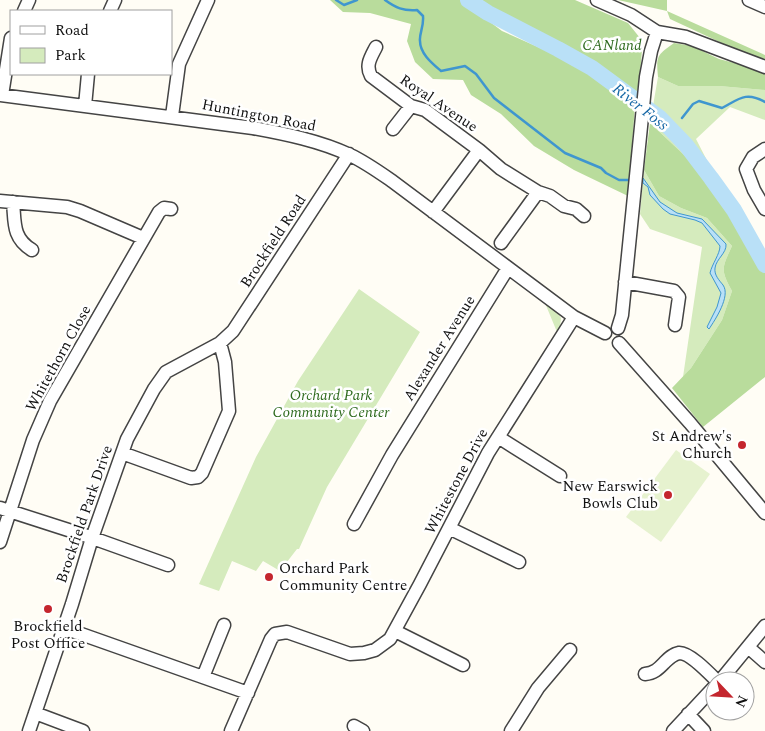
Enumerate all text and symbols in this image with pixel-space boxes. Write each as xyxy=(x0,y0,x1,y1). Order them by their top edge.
legend xyxy=(10,10,172,75)
text: Road xyxy=(55,19,89,42)
park label: CANland xyxy=(582,34,642,57)
text: Park xyxy=(55,44,86,67)
street label: Royal Avenue xyxy=(395,69,483,138)
water label: River Foss xyxy=(607,77,674,137)
street label: Huntington Road xyxy=(200,93,318,138)
street label: Brockfield Road xyxy=(235,190,312,292)
street label: Alexander Avenue xyxy=(398,291,481,406)
street label: Whitethorn Close xyxy=(20,301,97,416)
park label: Orchard Park Community Center xyxy=(273,384,390,424)
street label: Whitestone Drive xyxy=(419,424,494,538)
place label: St Andrew's Church xyxy=(652,425,732,465)
marker: St Andrew's Church xyxy=(736,439,748,451)
street label: Brockfield Park Drive xyxy=(50,442,119,586)
place label: New Earswick Bowls Club xyxy=(563,475,658,515)
marker: New Earswick Bowls Club xyxy=(662,489,674,501)
place label: Orchard Park Community Centre xyxy=(279,557,407,597)
marker: Orchard Park Community Centre xyxy=(263,571,275,583)
marker: Brockfield Post Office xyxy=(42,603,54,615)
place label: Brockfield Post Office xyxy=(11,615,85,655)
north arrow xyxy=(705,671,755,721)
text: N xyxy=(729,692,753,711)

